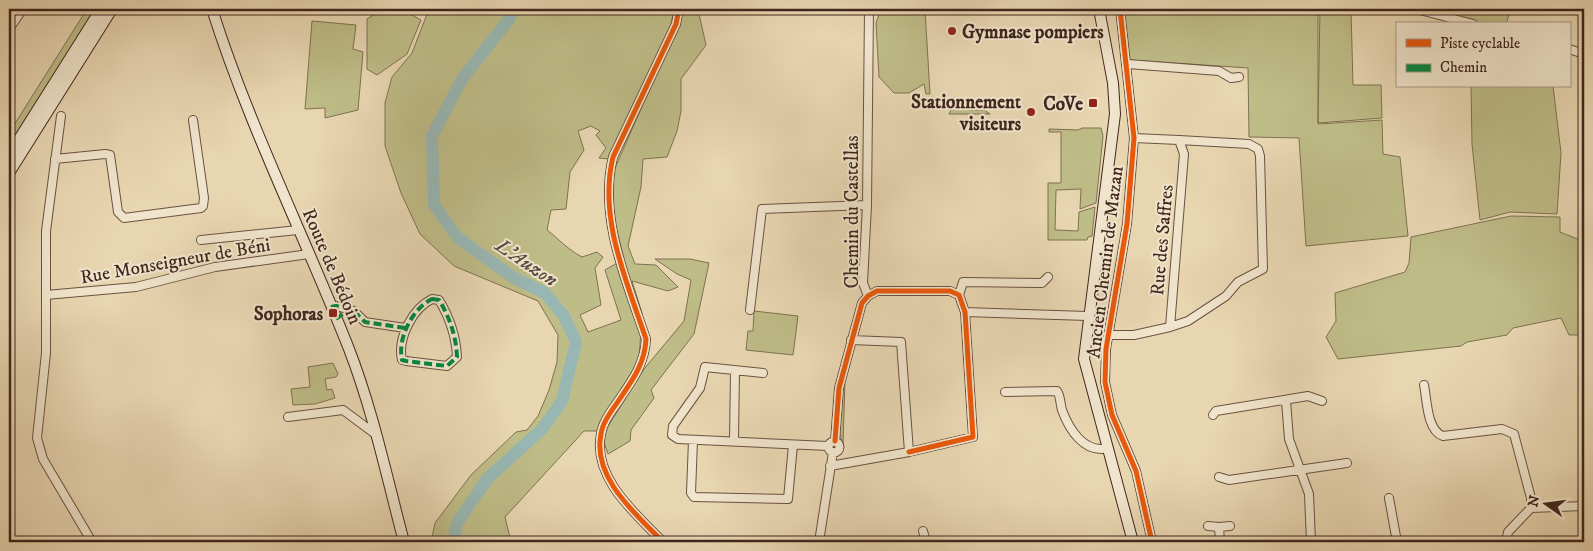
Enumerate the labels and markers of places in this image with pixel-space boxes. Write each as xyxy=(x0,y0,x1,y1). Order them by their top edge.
place label: Gymnase pompiers xyxy=(962,21,1104,44)
marker: Gymnase pompiers xyxy=(946,25,958,37)
place label: Stationnement visiteurs xyxy=(911,91,1022,136)
place label: CoVe xyxy=(1043,93,1083,116)
marker: CoVe xyxy=(1087,97,1099,109)
marker: Stationnement visiteurs xyxy=(1025,106,1037,118)
place label: Sophoras xyxy=(254,303,324,326)
marker: Sophoras xyxy=(327,307,339,319)

